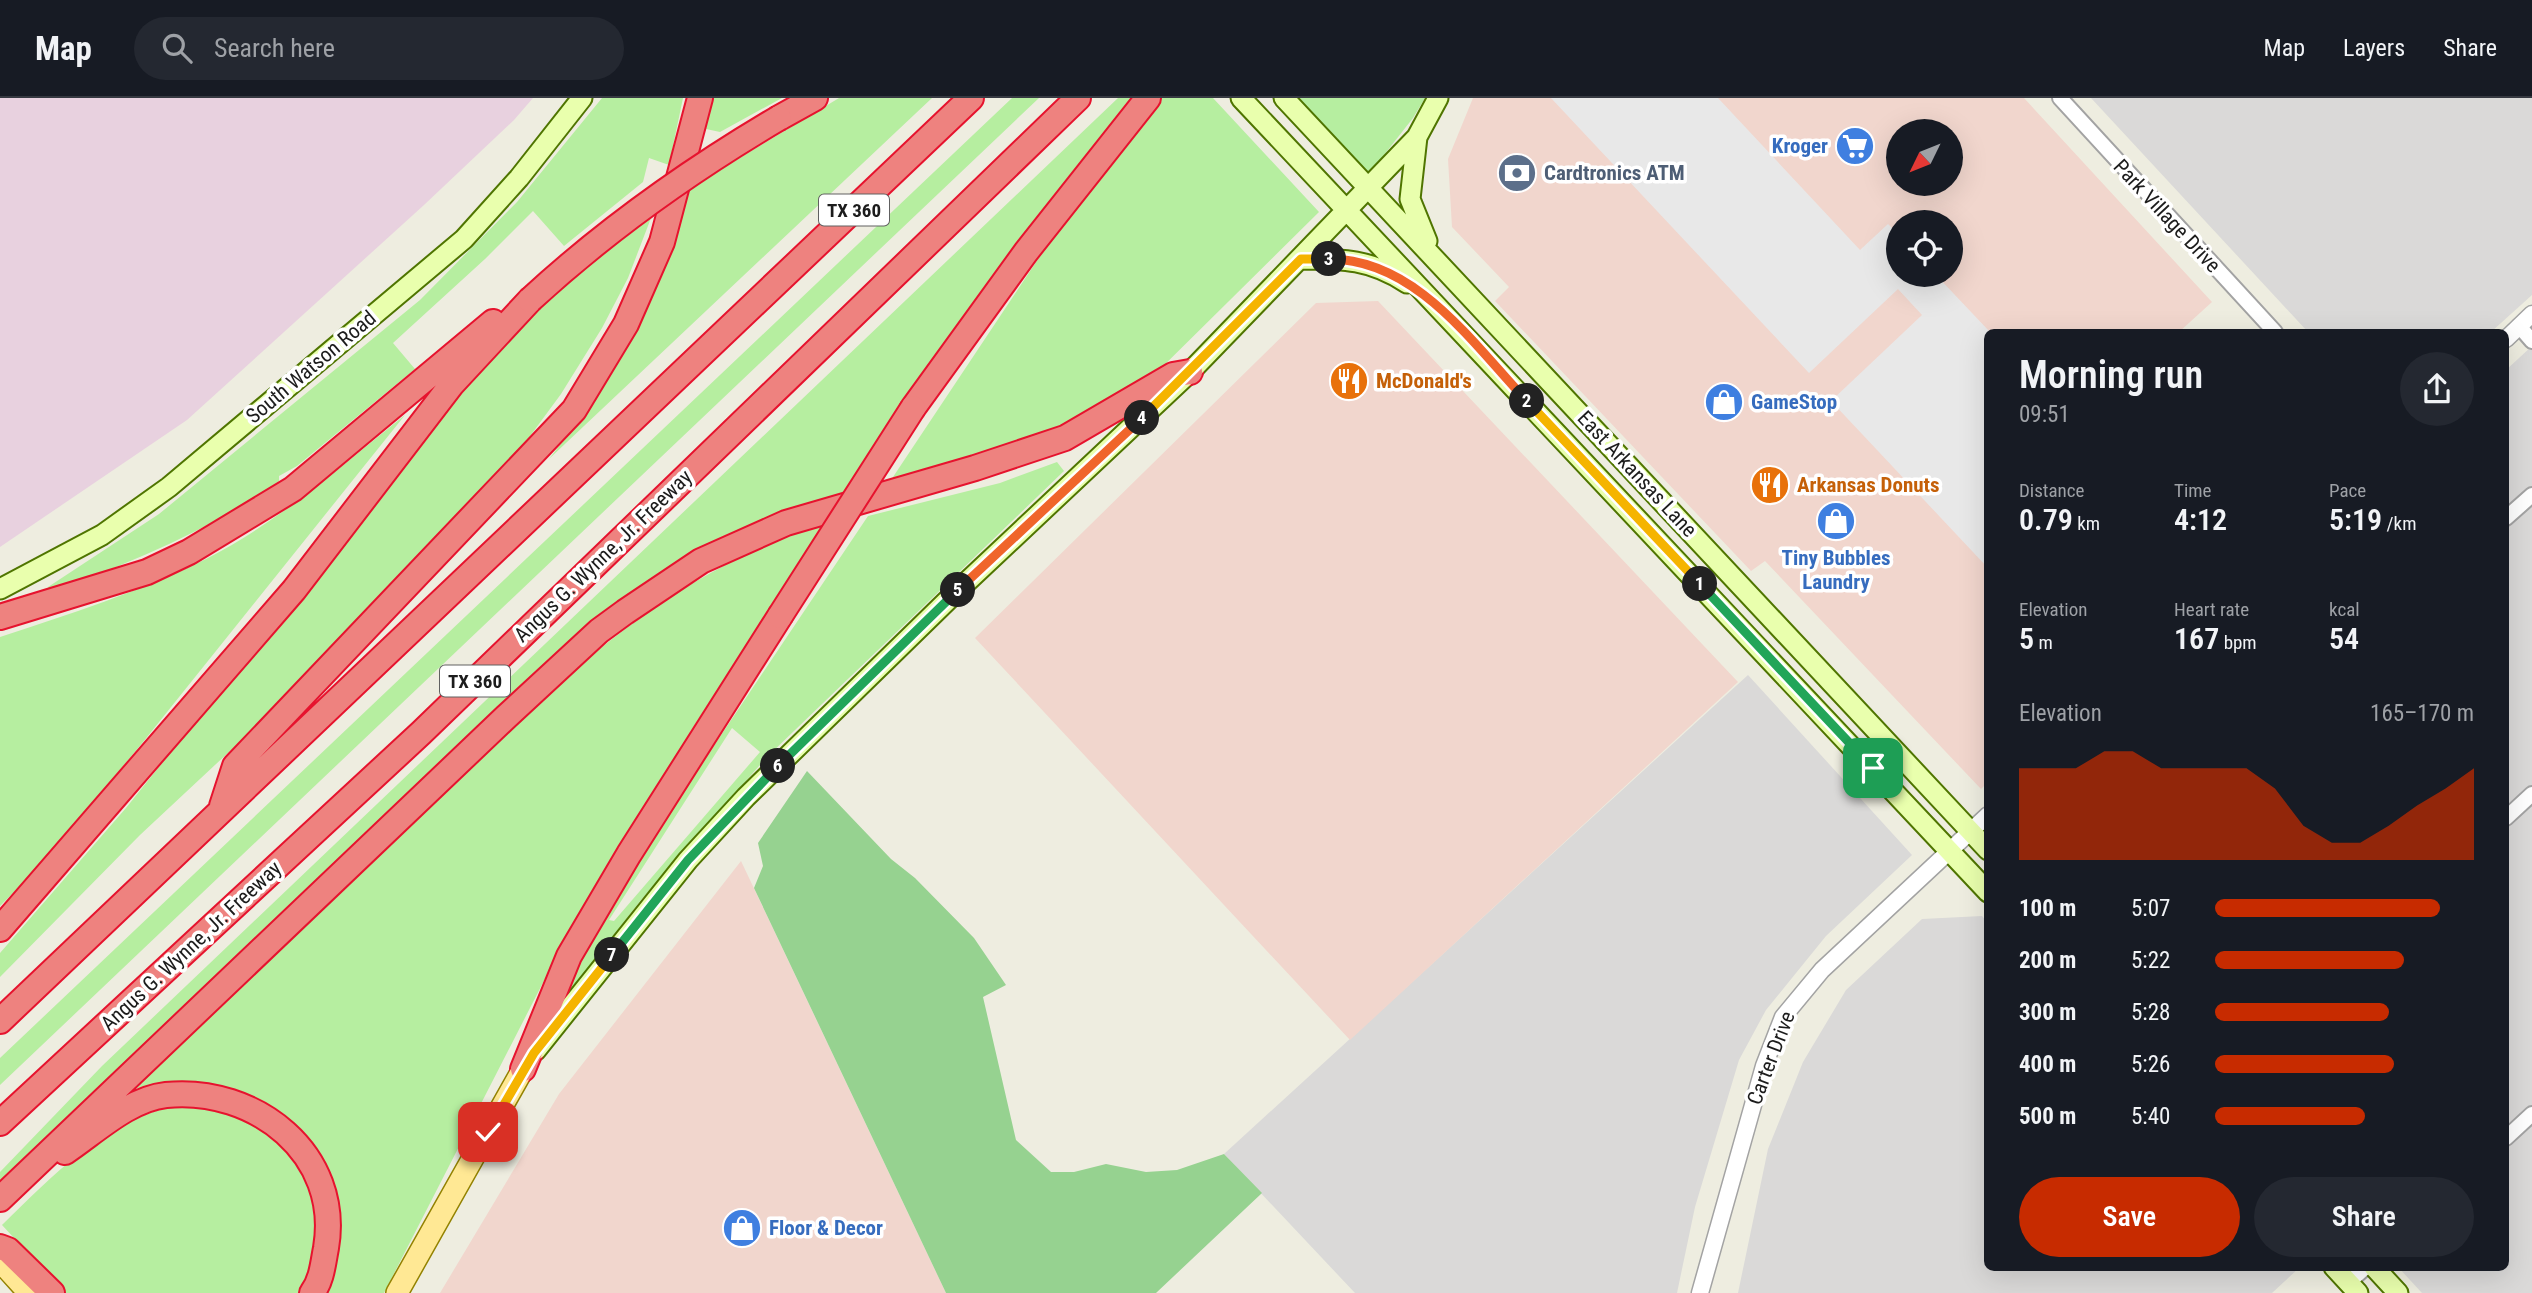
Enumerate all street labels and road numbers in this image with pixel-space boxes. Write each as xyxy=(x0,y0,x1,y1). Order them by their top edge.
street label: Park Village Drive xyxy=(2109,155,2225,277)
road number: TX 360 xyxy=(819,194,889,226)
street label: South Watson Road xyxy=(241,306,381,428)
street label: East Arkansas Lane xyxy=(1573,406,1702,542)
street label: Angus G. Wynne, Jr. Freeway xyxy=(509,465,697,647)
road number: TX 360 xyxy=(440,666,510,696)
street label: Angus G. Wynne, Jr. Freeway xyxy=(96,856,286,1036)
street label: Carter Drive xyxy=(1742,1008,1800,1108)

